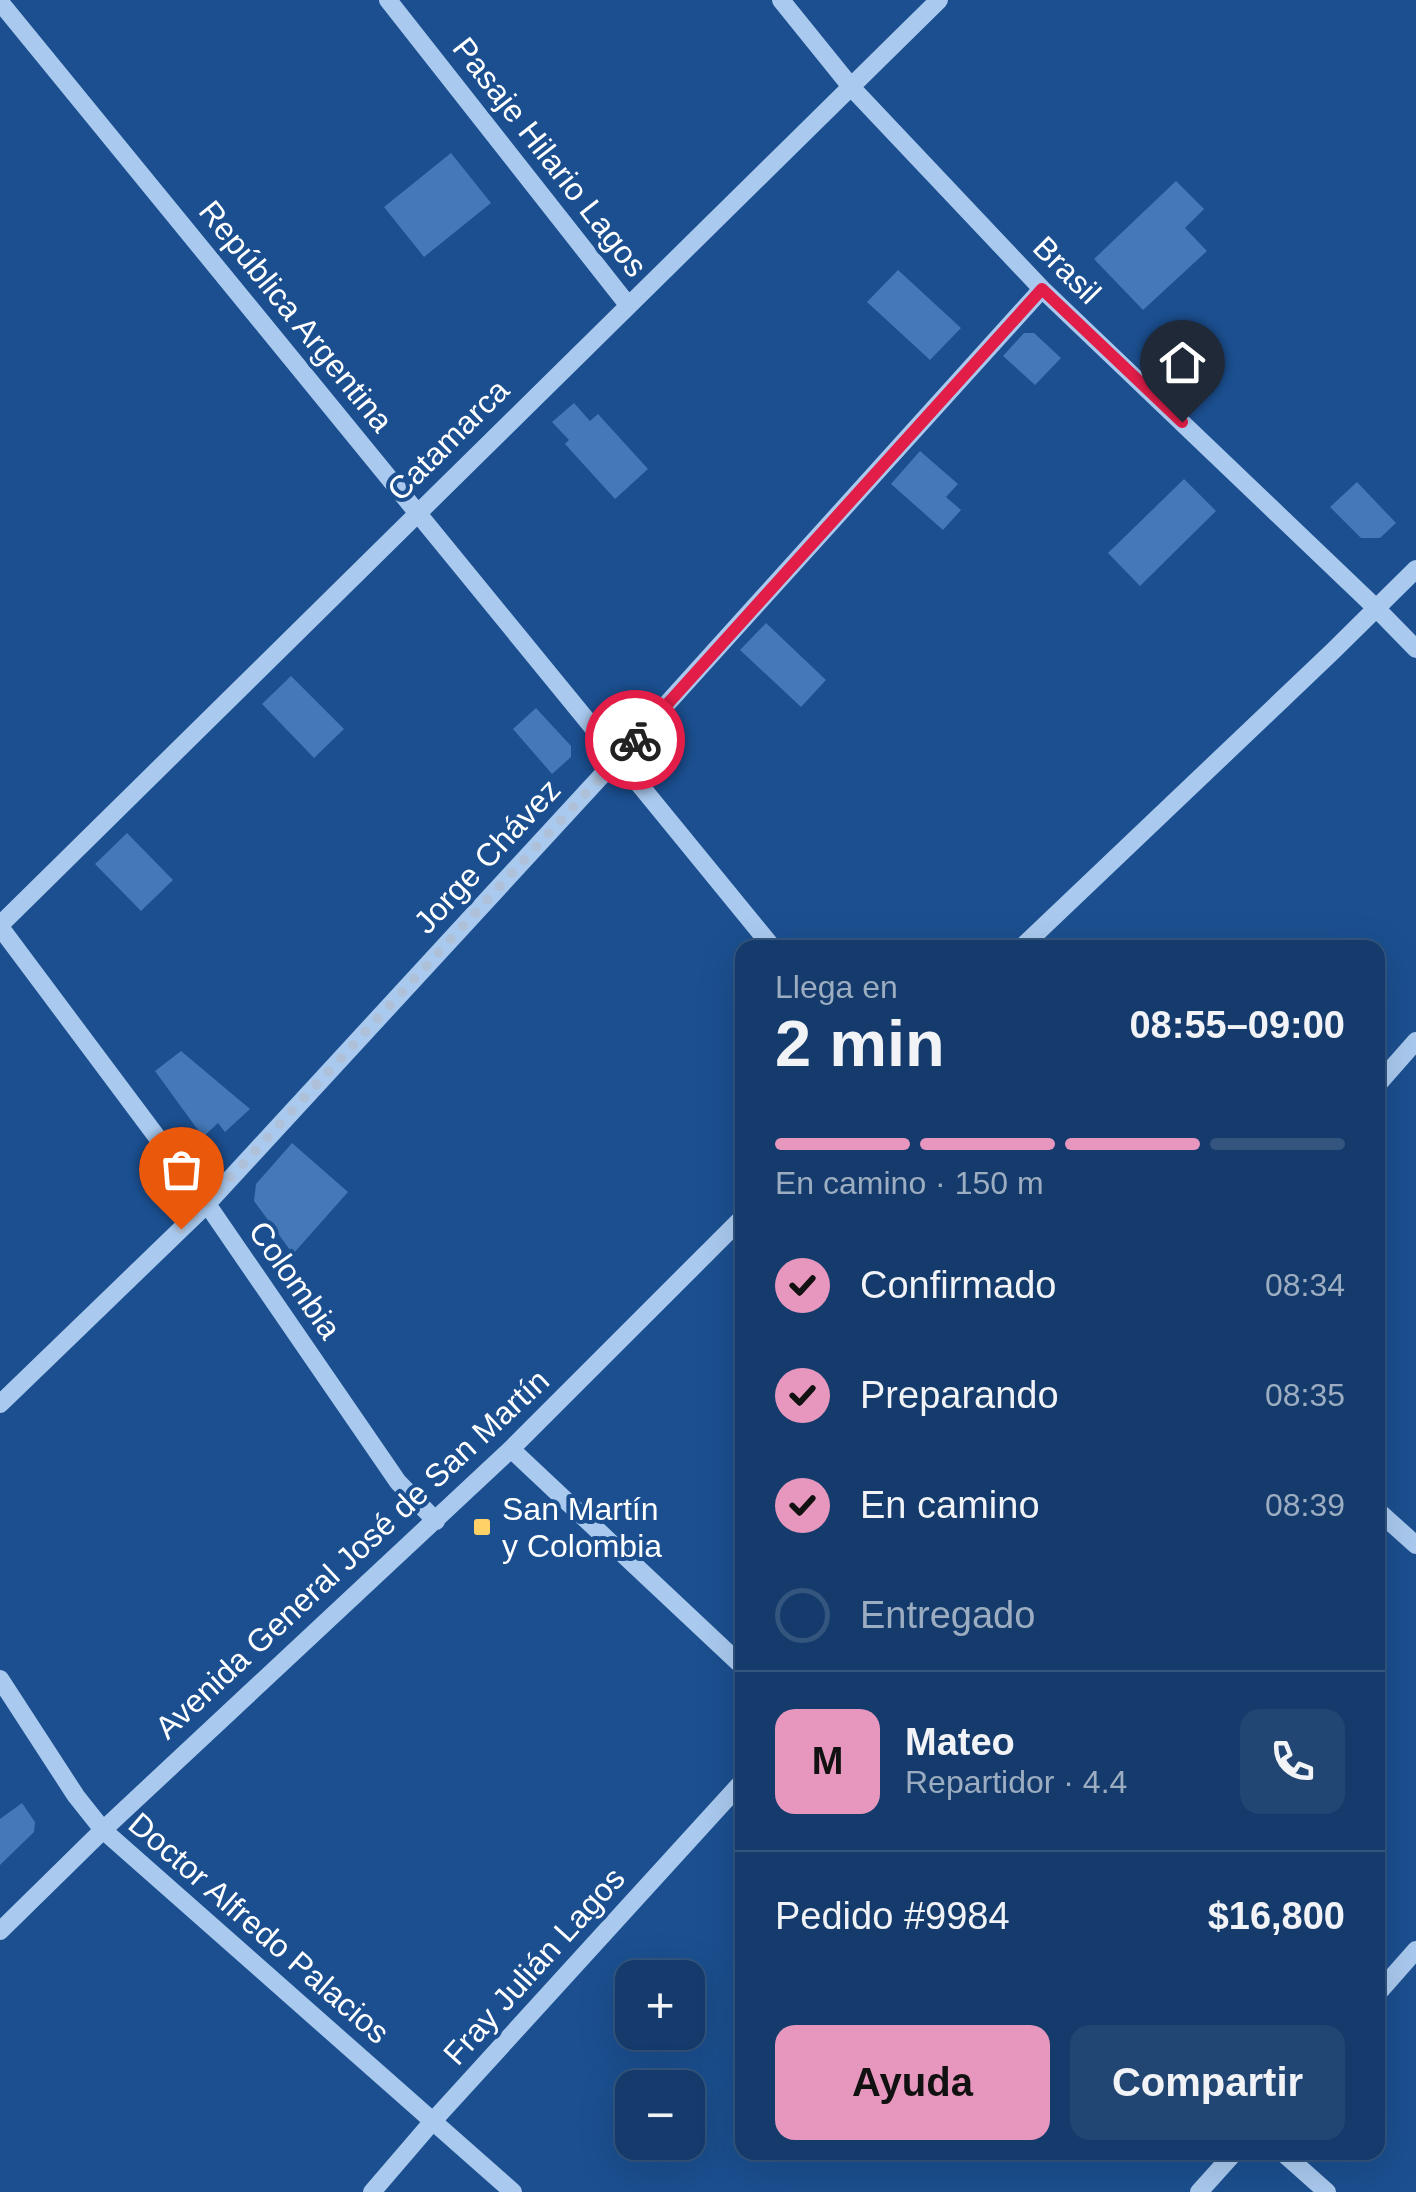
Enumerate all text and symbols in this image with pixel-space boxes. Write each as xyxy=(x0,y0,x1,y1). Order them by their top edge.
street label: Pasaje Hilario Lagos xyxy=(445,30,655,284)
street label: República Argentina xyxy=(192,193,400,439)
street label: Brasil xyxy=(1026,229,1108,311)
pin xyxy=(1140,320,1225,423)
icon: home xyxy=(1155,335,1210,390)
street label: Catamarca xyxy=(380,372,516,508)
courier xyxy=(585,690,685,790)
icon: bike xyxy=(608,713,663,768)
street label: Jorge Chávez xyxy=(407,772,567,940)
text: Llega en xyxy=(775,969,898,1005)
text: 08:55–09:00 xyxy=(1129,1004,1345,1046)
text: 2 min xyxy=(775,1007,945,1080)
pin xyxy=(139,1127,224,1230)
icon: bag xyxy=(154,1142,209,1197)
text: En camino · 150 m xyxy=(775,1165,1044,1201)
street label: Colombia xyxy=(241,1214,349,1346)
icon: check xyxy=(775,1258,830,1313)
text: Confirmado xyxy=(860,1264,1056,1306)
text: 08:34 xyxy=(1265,1267,1345,1303)
street label: Avenida General José de San Martín xyxy=(148,1362,556,1746)
icon: check xyxy=(775,1368,830,1423)
text: Preparando xyxy=(860,1374,1059,1416)
text: 08:35 xyxy=(1265,1377,1345,1413)
icon: check xyxy=(775,1478,830,1533)
text: En camino xyxy=(860,1484,1040,1526)
text: 08:39 xyxy=(1265,1487,1345,1523)
place label: San Martín y Colombia xyxy=(502,1491,662,1564)
marker: San Martín y Colombia xyxy=(471,1516,493,1538)
text: Entregado xyxy=(860,1594,1035,1636)
button: phone xyxy=(1240,1709,1345,1814)
text: Mateo xyxy=(905,1721,1015,1763)
text: M xyxy=(812,1740,843,1782)
text: Repartidor · 4.4 xyxy=(905,1764,1127,1800)
street label: Doctor Alfredo Palacios xyxy=(122,1805,396,2051)
street label: Fray Julián Lagos xyxy=(436,1860,632,2072)
text: Pedido #9984 xyxy=(775,1895,1010,1937)
text: $16,800 xyxy=(1208,1895,1345,1937)
map controls xyxy=(615,1960,705,2160)
button: + xyxy=(615,1960,705,2050)
button: Ayuda xyxy=(775,2025,1050,2140)
button: Compartir xyxy=(1070,2025,1345,2140)
button: − xyxy=(615,2070,705,2160)

